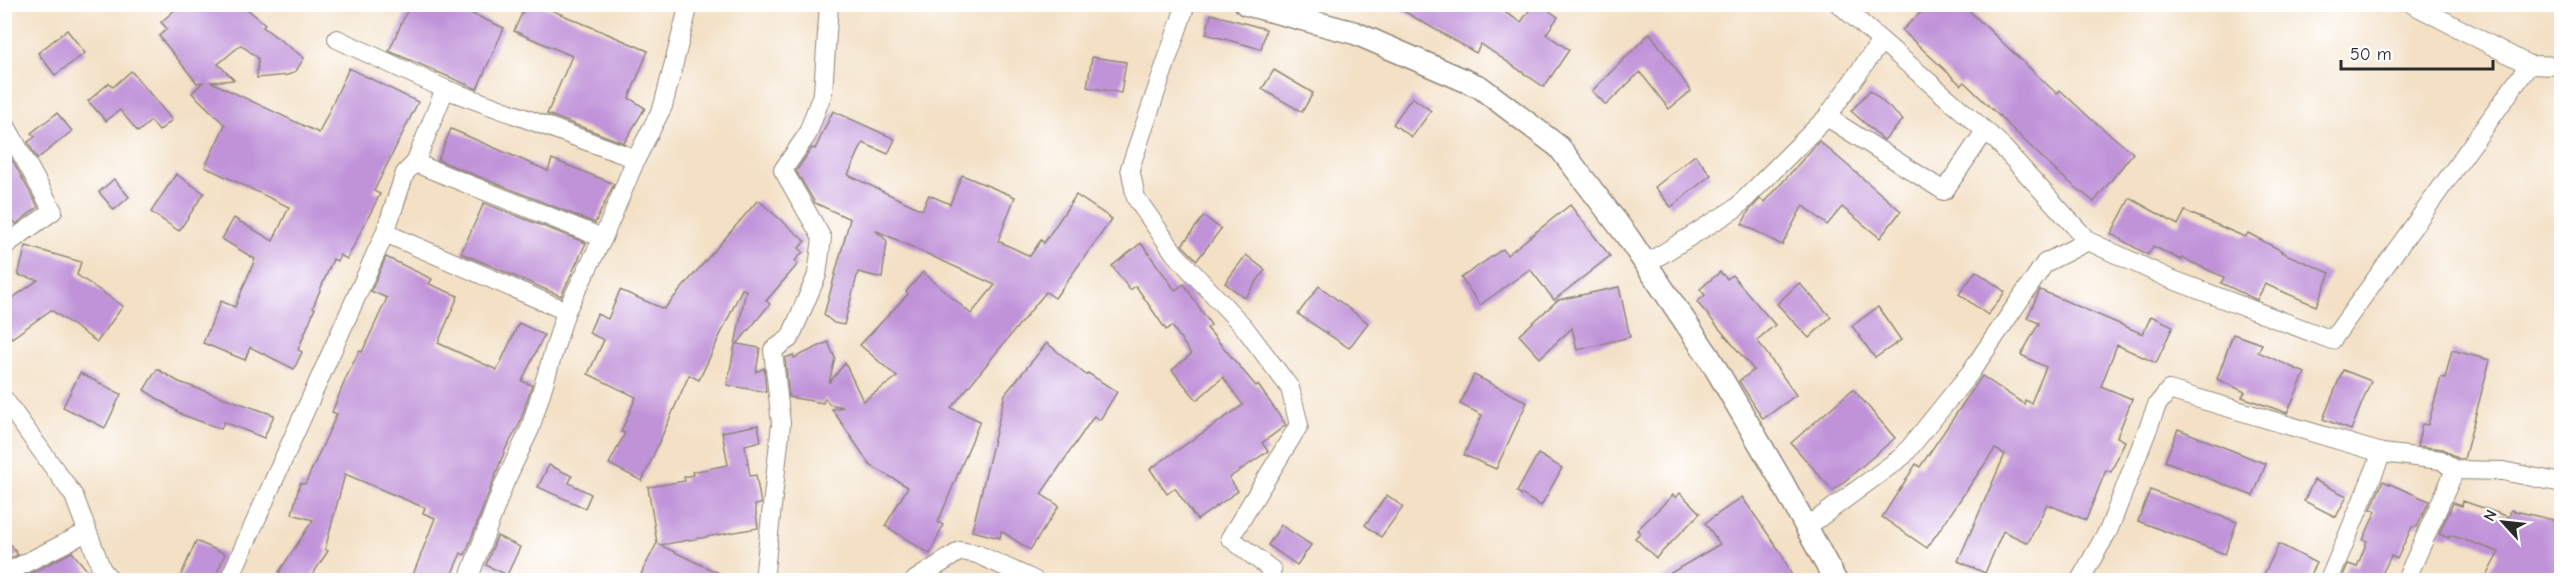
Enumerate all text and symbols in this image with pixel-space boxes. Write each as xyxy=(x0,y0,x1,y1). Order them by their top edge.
scale bar xyxy=(2341,33,2492,71)
text: 50 m xyxy=(2350,44,2392,65)
north arrow xyxy=(2473,492,2533,552)
text: N xyxy=(2480,507,2501,524)

